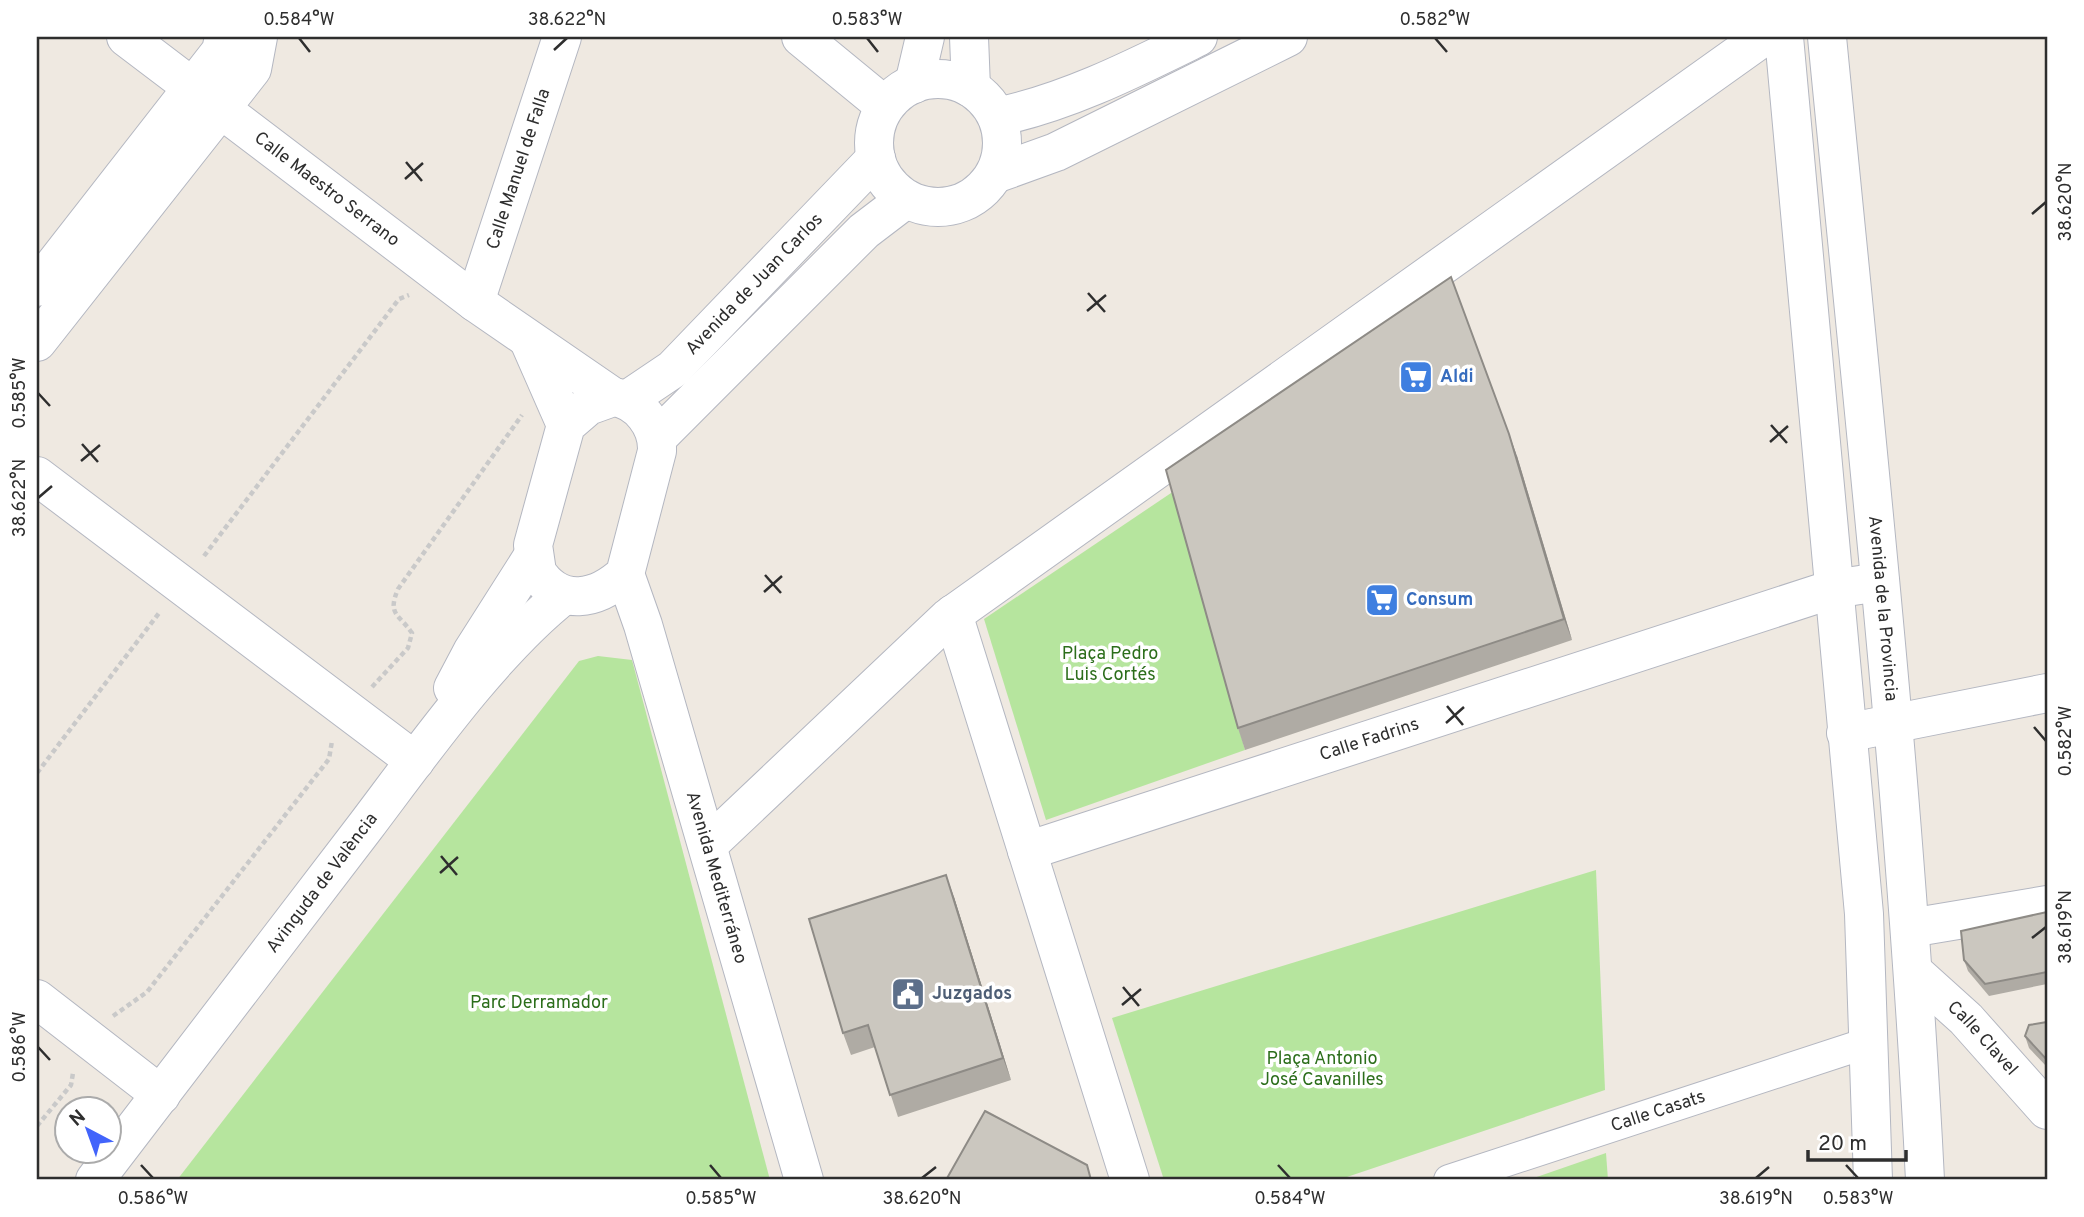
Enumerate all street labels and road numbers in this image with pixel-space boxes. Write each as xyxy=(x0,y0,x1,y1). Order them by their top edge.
street label: Calle Manuel de Falla xyxy=(482,86,556,252)
street label: Calle Maestro Serrano xyxy=(249,127,404,252)
street label: Avenida de Juan Carlos xyxy=(681,208,828,360)
street label: Avenida de la Provincia xyxy=(1863,514,1903,702)
street label: Calle Fadrins xyxy=(1317,713,1422,767)
street label: Avenida Mediterráneo xyxy=(680,789,752,966)
street label: Avinguda de València xyxy=(261,808,383,958)
street label: Calle Clavel xyxy=(1942,996,2023,1081)
street label: Calle Casats xyxy=(1608,1085,1708,1138)

